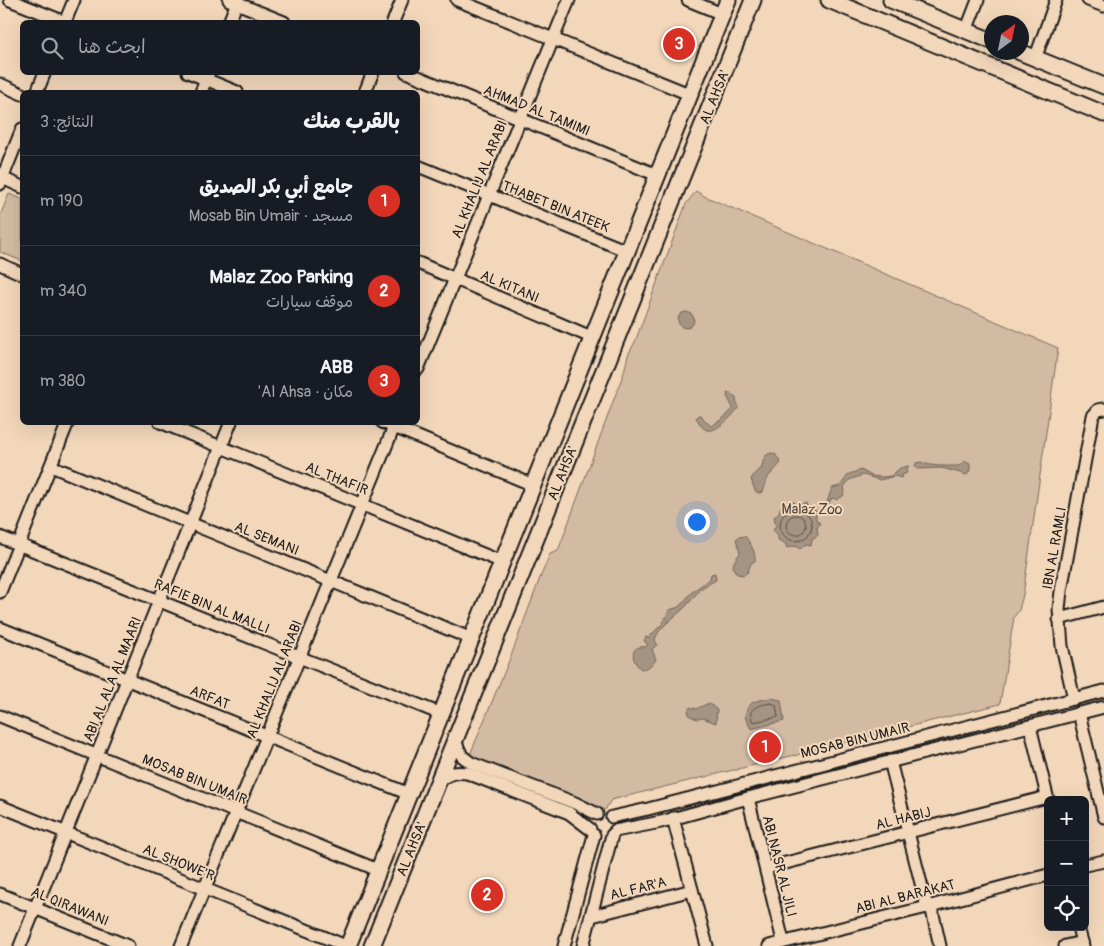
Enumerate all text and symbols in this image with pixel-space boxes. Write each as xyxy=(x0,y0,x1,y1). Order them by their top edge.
north arrow xyxy=(984,15,1029,60)
search box xyxy=(20,20,420,75)
pin: 3 xyxy=(663,25,695,63)
icon: search xyxy=(38,34,66,62)
text: ابحث هنا xyxy=(78,35,146,59)
street label: AL AHSA' xyxy=(696,68,733,127)
street label: AHMAD AL TAMIMI xyxy=(481,81,593,140)
text: بالقرب منك xyxy=(303,108,400,135)
text: النتائج: 3 xyxy=(40,112,94,132)
street label: AL KHALIJ AL ARABI xyxy=(448,118,511,241)
text: جامع أبي بكر الصديق xyxy=(199,175,353,199)
street label: THABET BIN ATEEK xyxy=(500,177,613,236)
text: 190 m xyxy=(40,191,83,211)
text: 1 xyxy=(381,191,387,211)
text: مسجد · Mosab Bin Umair xyxy=(189,206,353,226)
text: Malaz Zoo Parking xyxy=(210,265,353,289)
street label: AL KITANI xyxy=(478,266,542,306)
text: 340 m xyxy=(40,281,87,301)
text: 2 xyxy=(380,281,388,301)
text: موقف سيارات xyxy=(266,292,353,312)
text: ABB xyxy=(320,355,353,379)
text: 380 m xyxy=(40,371,86,391)
text: 3 xyxy=(380,371,388,391)
text: مكان · Al Ahsa' xyxy=(258,382,353,402)
street label: AL AHSA' xyxy=(544,444,581,503)
street label: AL THAFIR xyxy=(303,458,371,499)
park label: Malaz Zoo xyxy=(782,501,843,518)
street label: IBN AL RAMLI xyxy=(1039,505,1070,591)
your location xyxy=(684,509,710,535)
street label: AL SEMANI xyxy=(232,518,302,559)
street label: RAFIE BIN AL MALLI xyxy=(152,576,272,637)
street label: ABI AL ALA AL MAARI xyxy=(80,614,145,744)
street label: AL KHALIJ AL ARABI xyxy=(243,618,306,741)
street label: ARFAT xyxy=(187,682,232,713)
street label: MOSAB BIN UMAIR xyxy=(799,719,911,762)
pin: 1 xyxy=(749,728,781,766)
street label: MOSAB BIN UMAIR xyxy=(140,751,250,808)
map controls xyxy=(1044,796,1089,931)
button: + xyxy=(1044,796,1089,841)
street label: AL HABIJ xyxy=(874,803,933,834)
street label: ABI NASR AL JILI xyxy=(759,814,800,919)
street label: AL AHSA' xyxy=(393,820,430,879)
street label: AL SHOWE'R xyxy=(140,840,217,885)
button: − xyxy=(1044,841,1089,886)
street label: AL FAR'A xyxy=(608,873,668,904)
pin: 2 xyxy=(471,876,503,914)
street label: ABI AL BARAKAT xyxy=(854,876,957,917)
street label: AL QIRAWANI xyxy=(28,883,111,930)
button: locate xyxy=(1044,886,1089,931)

